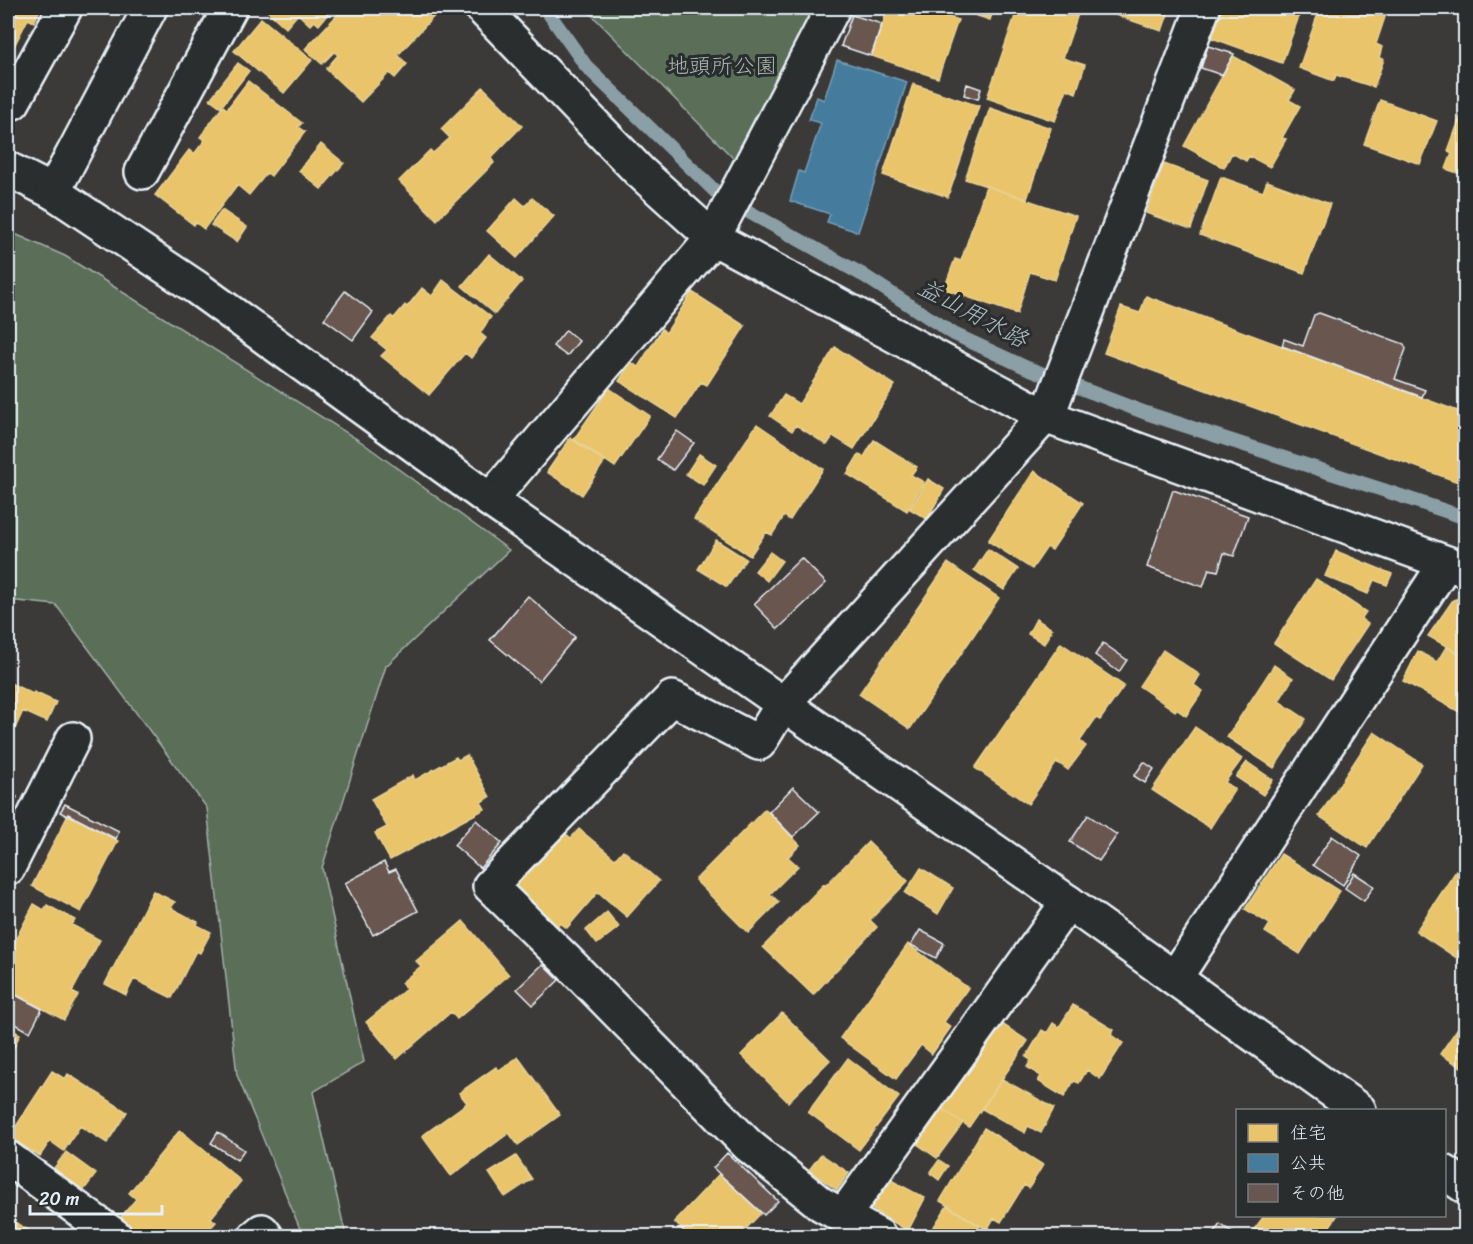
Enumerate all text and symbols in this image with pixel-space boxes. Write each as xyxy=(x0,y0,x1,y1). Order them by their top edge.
park label: 地頭所公園 xyxy=(667,46,777,85)
water label: 益山用水路 xyxy=(910,266,1038,361)
legend xyxy=(1236,1109,1446,1217)
text: 住宅 xyxy=(1290,1117,1326,1149)
text: 公共 xyxy=(1290,1147,1326,1179)
text: その他 xyxy=(1290,1177,1344,1209)
scale bar xyxy=(30,1178,162,1216)
text: 20 m xyxy=(39,1183,79,1215)

